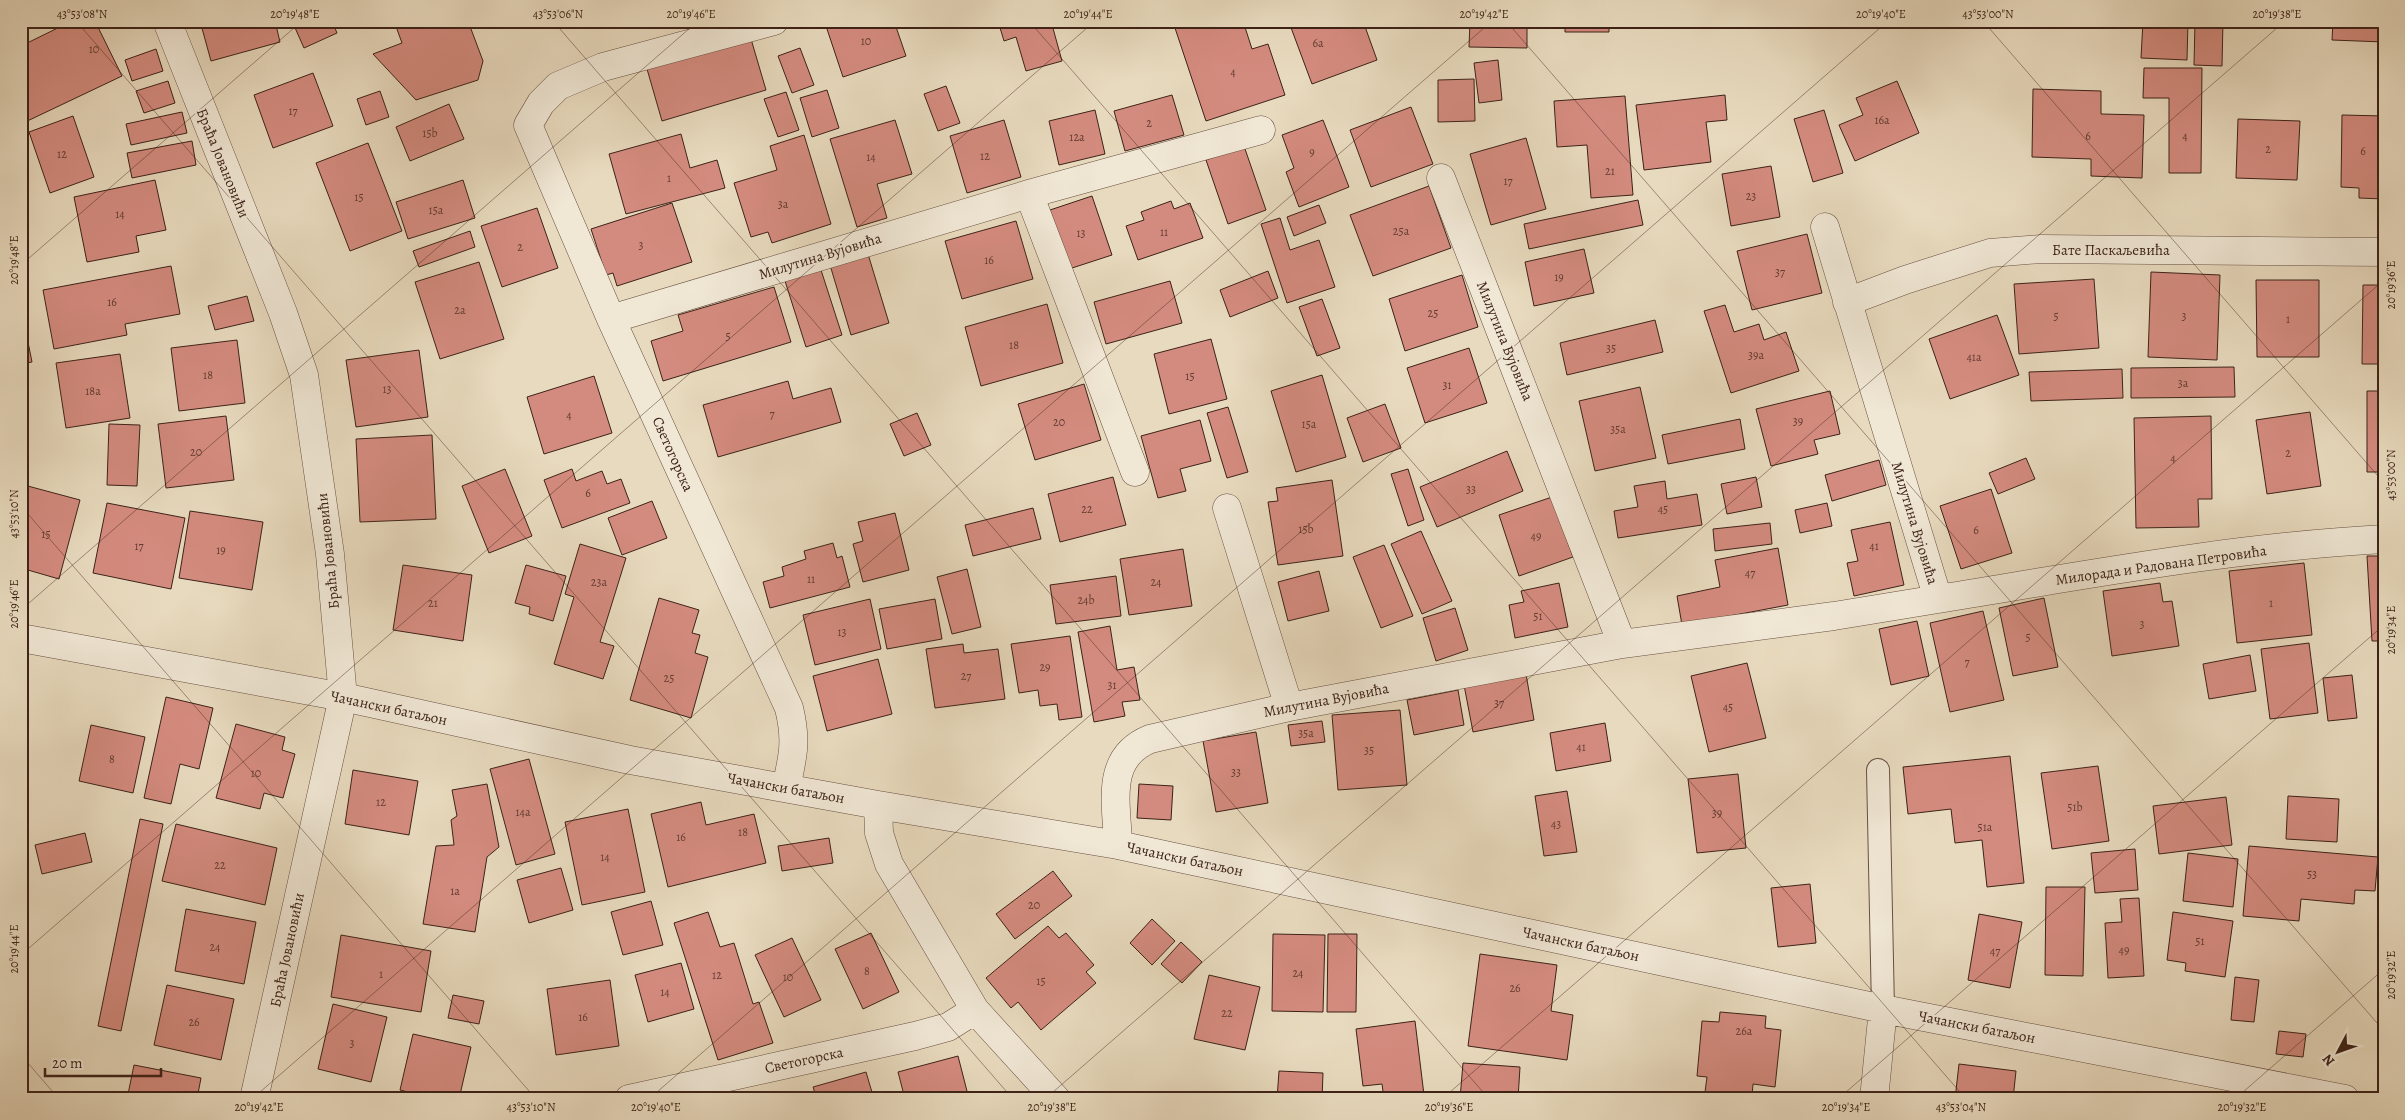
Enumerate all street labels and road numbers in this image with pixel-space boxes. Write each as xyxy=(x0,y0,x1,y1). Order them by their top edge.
street label: Браћа Јовановићи xyxy=(192,105,254,221)
street label: Милутина Вујовића xyxy=(756,228,884,284)
street label: Бате Паскаљевића xyxy=(2052,240,2170,260)
street label: Милутина Вујовића xyxy=(1472,278,1538,404)
street label: Светогорска xyxy=(648,413,698,495)
street label: Милутина Вујовића xyxy=(1887,459,1943,587)
street label: Браћа Јовановићи xyxy=(312,492,344,610)
street label: Милорада и Радована Петровића xyxy=(2054,540,2268,590)
street label: Милутина Вујовића xyxy=(1262,678,1391,722)
street label: Чачански батаљон xyxy=(329,686,449,730)
street label: Чачански батаљон xyxy=(726,768,847,808)
street label: Чачански батаљон xyxy=(1125,837,1245,881)
street label: Браћа Јовановићи xyxy=(265,891,309,1009)
street label: Чачански батаљон xyxy=(1521,922,1641,966)
street label: Чачански батаљон xyxy=(1917,1006,2037,1048)
street label: Светогорска xyxy=(763,1042,845,1078)

